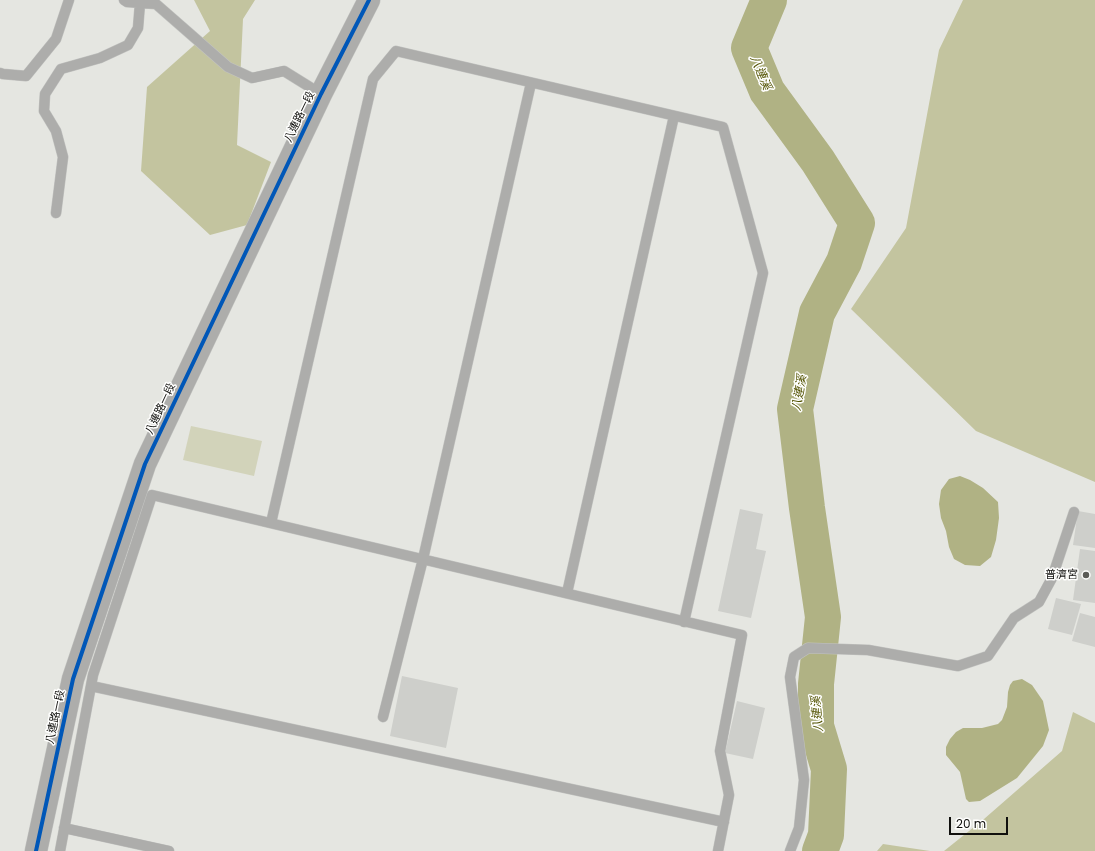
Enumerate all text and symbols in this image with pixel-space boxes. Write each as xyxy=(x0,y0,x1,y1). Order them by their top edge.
water label: 八連溪 xyxy=(746,54,774,92)
street label: 八連路一段 xyxy=(282,89,318,145)
water label: 八連溪 xyxy=(790,374,810,412)
street label: 八連路一段 xyxy=(143,381,179,437)
place label: 普濟宮 xyxy=(1045,568,1078,582)
marker: 普濟宮 xyxy=(1081,570,1091,580)
street label: 八連路一段 xyxy=(44,689,68,745)
water label: 八連溪 xyxy=(809,695,827,733)
scale bar xyxy=(951,809,1010,835)
text: 20 m xyxy=(956,815,986,832)

